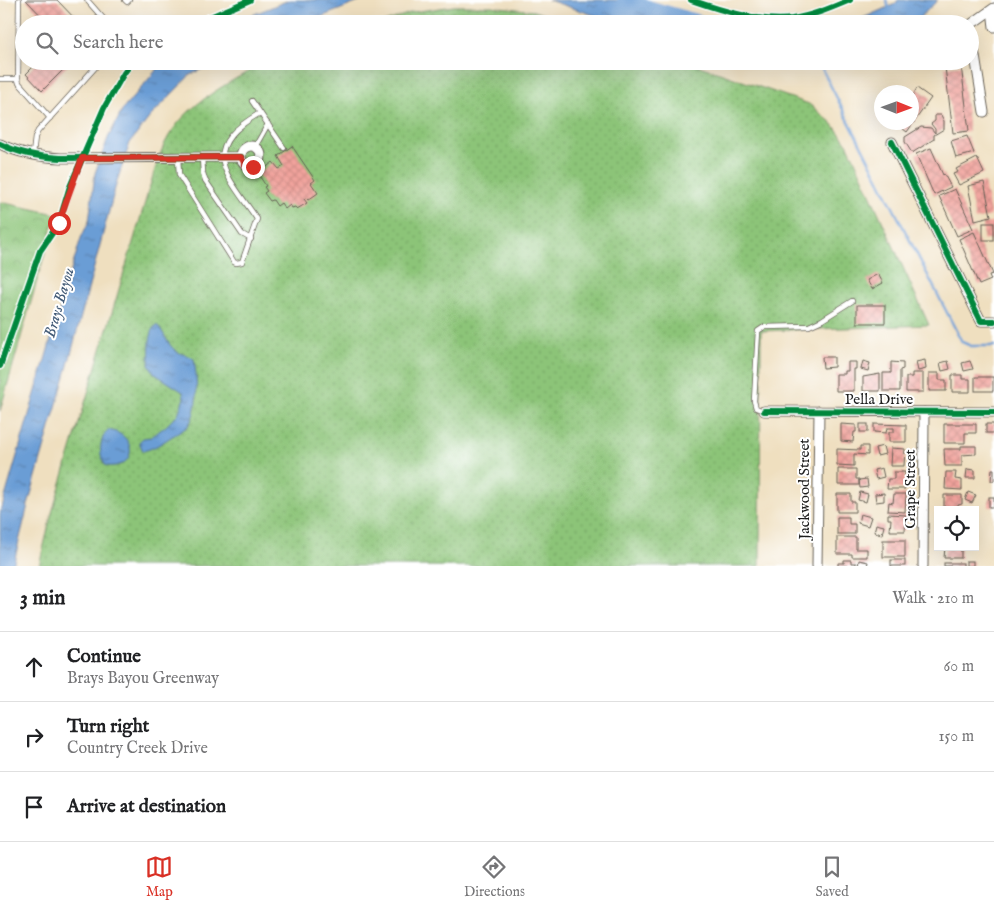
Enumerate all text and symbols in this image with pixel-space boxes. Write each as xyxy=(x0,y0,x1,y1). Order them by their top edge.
search box xyxy=(15,15,979,70)
icon: search xyxy=(33,29,61,57)
text: Search here xyxy=(73,31,164,55)
north arrow xyxy=(874,85,919,130)
route end xyxy=(242,156,265,179)
route start xyxy=(48,212,71,235)
water label: Brays Bayou xyxy=(40,266,80,340)
street label: Pella Drive xyxy=(845,390,913,409)
street label: Jackwood Street xyxy=(795,438,814,542)
street label: Grape Street xyxy=(901,449,920,529)
map controls xyxy=(934,506,979,551)
button: locate xyxy=(934,506,979,551)
text: 3 min xyxy=(20,585,65,612)
text: Walk · 210 m xyxy=(892,589,974,609)
text: Continue xyxy=(67,645,141,669)
icon: ahead xyxy=(20,653,48,681)
text: 60 m xyxy=(944,657,974,677)
text: Brays Bayou Greenway xyxy=(67,669,219,689)
text: Turn right xyxy=(67,715,149,739)
icon: right xyxy=(20,723,48,751)
text: 150 m xyxy=(939,727,974,747)
text: Country Creek Drive xyxy=(67,739,208,759)
icon: arrive xyxy=(20,793,48,821)
text: Arrive at destination xyxy=(67,795,226,819)
tab: Map xyxy=(145,853,173,901)
tab: Directions xyxy=(464,853,525,901)
tab: Saved xyxy=(816,853,849,901)

